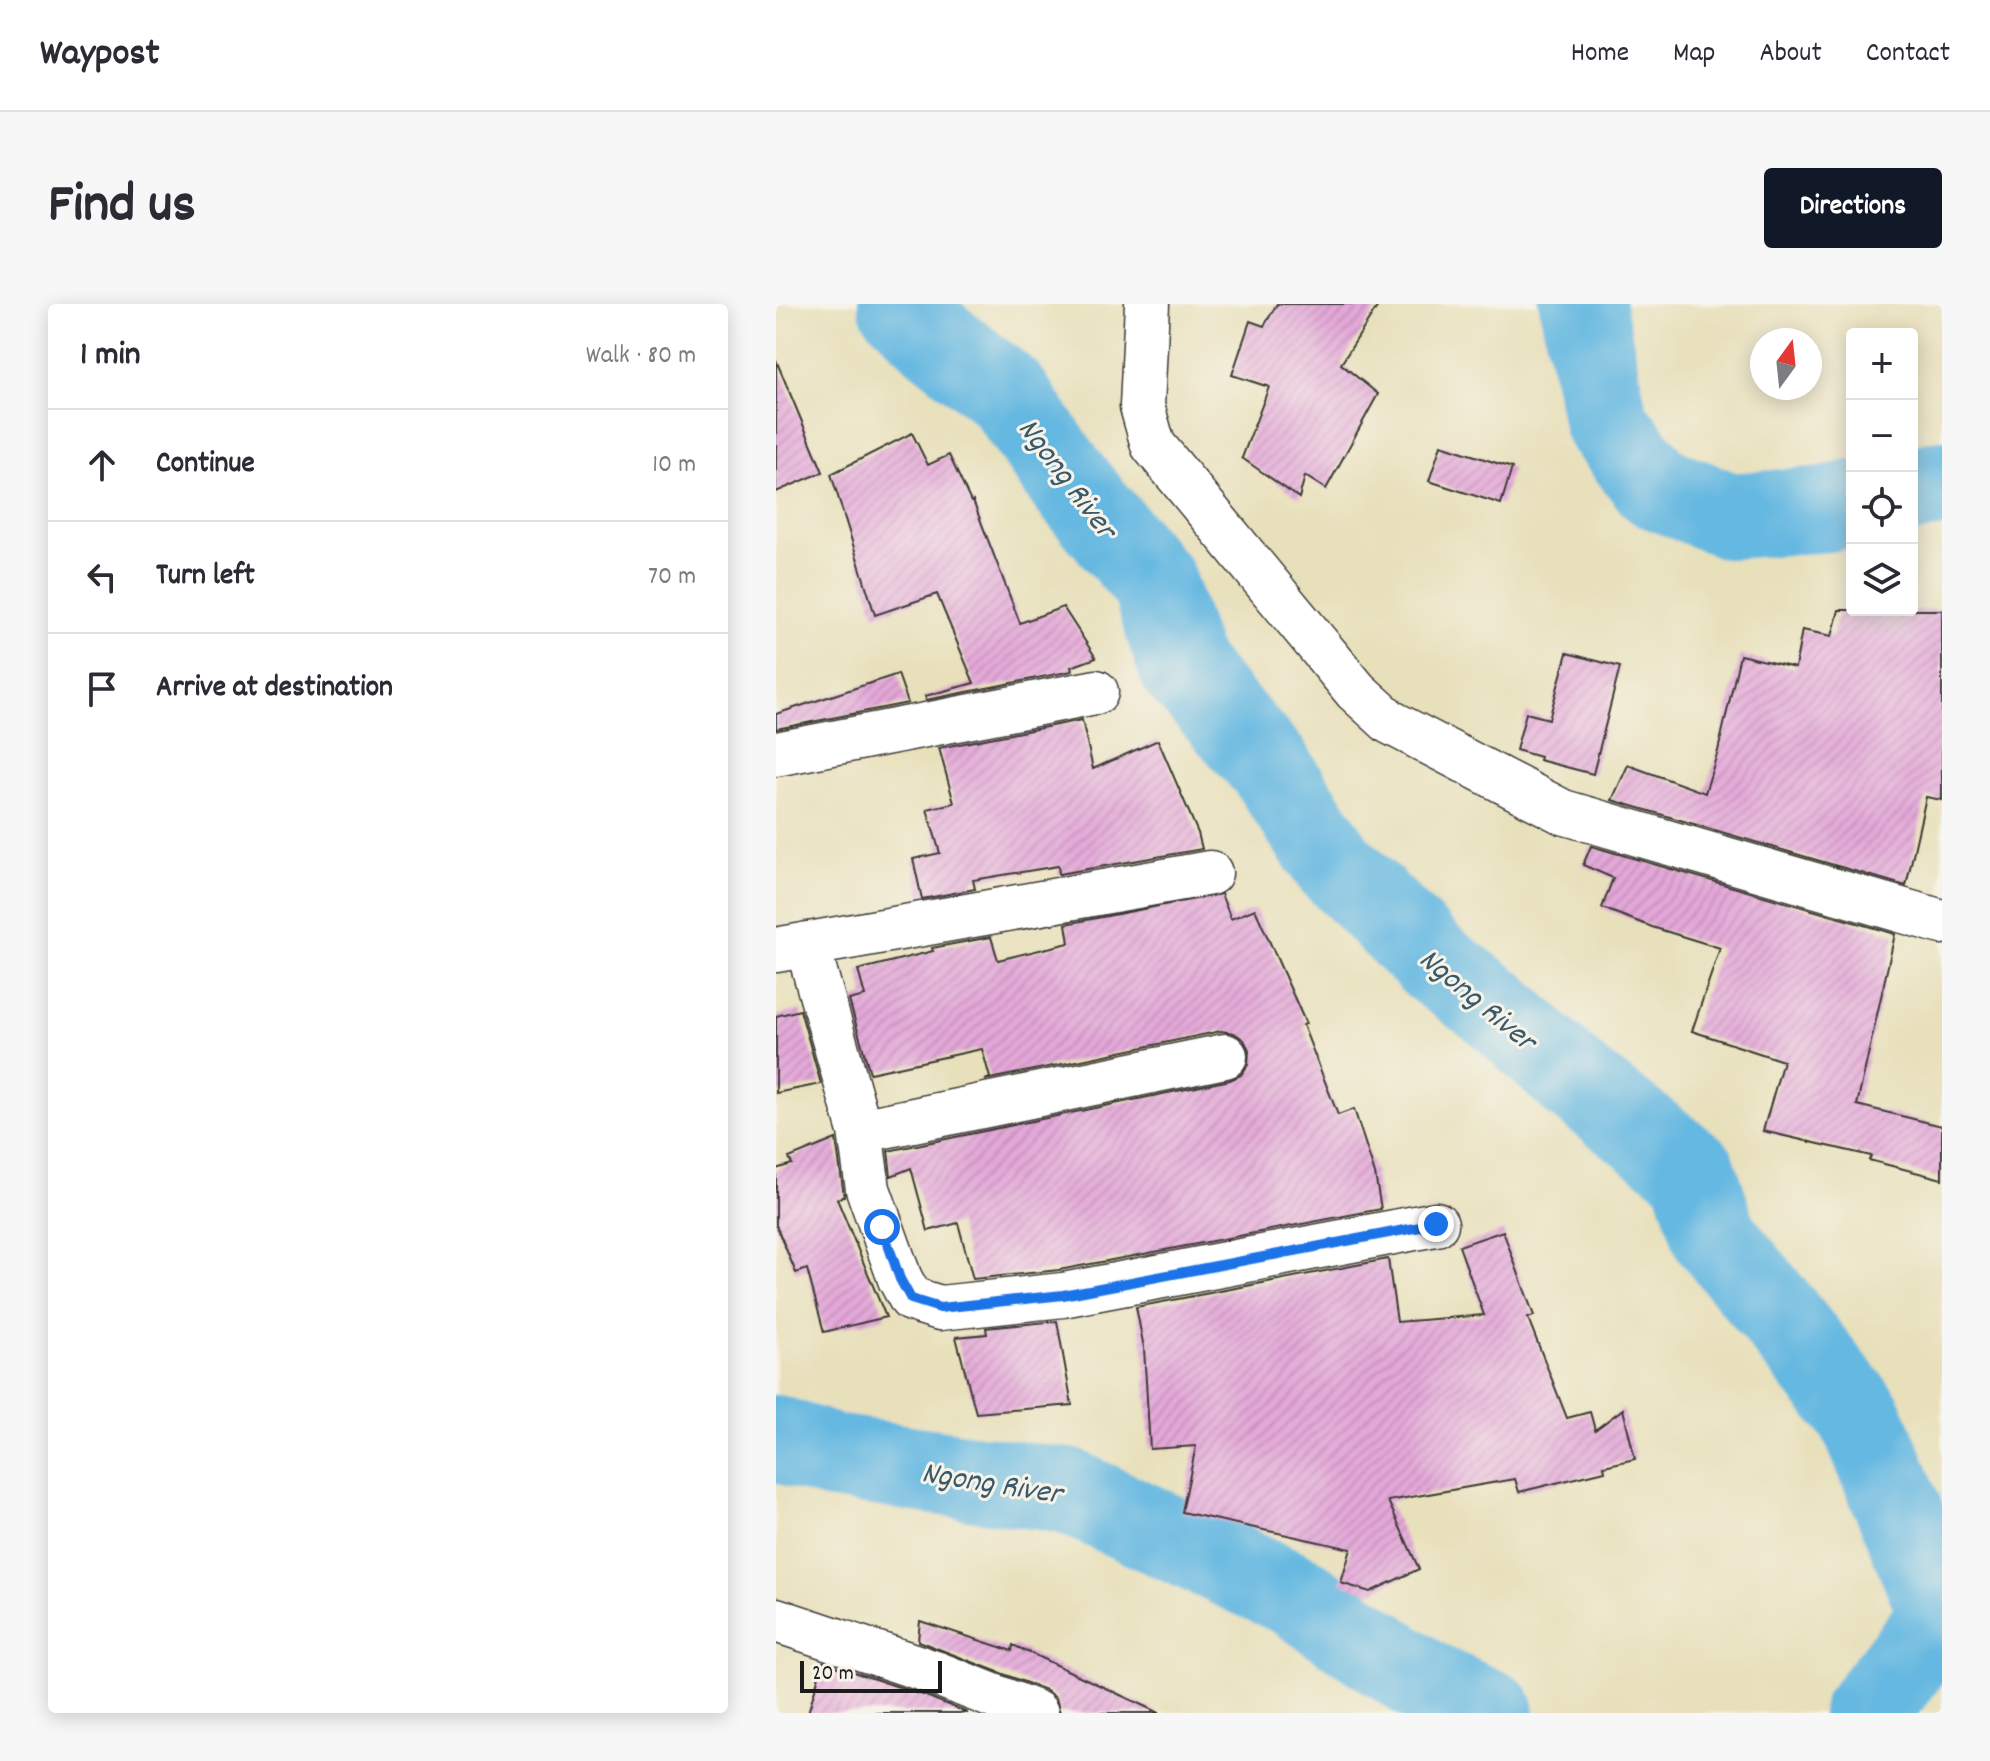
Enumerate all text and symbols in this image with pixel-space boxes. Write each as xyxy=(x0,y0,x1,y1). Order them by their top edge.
text: Waypost xyxy=(40,28,159,83)
text: Home xyxy=(1571,35,1629,75)
text: Map xyxy=(1673,35,1715,75)
text: About xyxy=(1759,35,1822,75)
text: Contact xyxy=(1866,35,1950,75)
text: Find us xyxy=(48,168,196,248)
button: Directions xyxy=(1764,168,1942,248)
north arrow xyxy=(1750,328,1822,400)
map controls xyxy=(1846,328,1918,616)
button: + xyxy=(1846,328,1918,400)
text: 1 min xyxy=(80,332,141,381)
text: Walk · 80 m xyxy=(586,338,696,375)
button: − xyxy=(1846,400,1918,472)
water label: Ngong River xyxy=(1004,410,1128,553)
icon: ahead xyxy=(80,443,124,487)
text: Continue xyxy=(156,444,255,487)
text: 10 m xyxy=(652,447,696,484)
button: locate xyxy=(1846,472,1918,544)
button: layers xyxy=(1846,544,1918,616)
icon: left xyxy=(80,555,124,599)
text: Turn left xyxy=(156,556,255,599)
text: 70 m xyxy=(648,559,696,596)
icon: arrive xyxy=(80,667,124,711)
text: Arrive at destination xyxy=(156,668,393,711)
water label: Ngong River xyxy=(1407,939,1547,1067)
route end xyxy=(1418,1206,1454,1242)
route start xyxy=(864,1209,900,1245)
water label: Ngong River xyxy=(918,1452,1067,1520)
scale bar xyxy=(800,1657,942,1693)
text: 20 m xyxy=(812,1659,854,1690)

